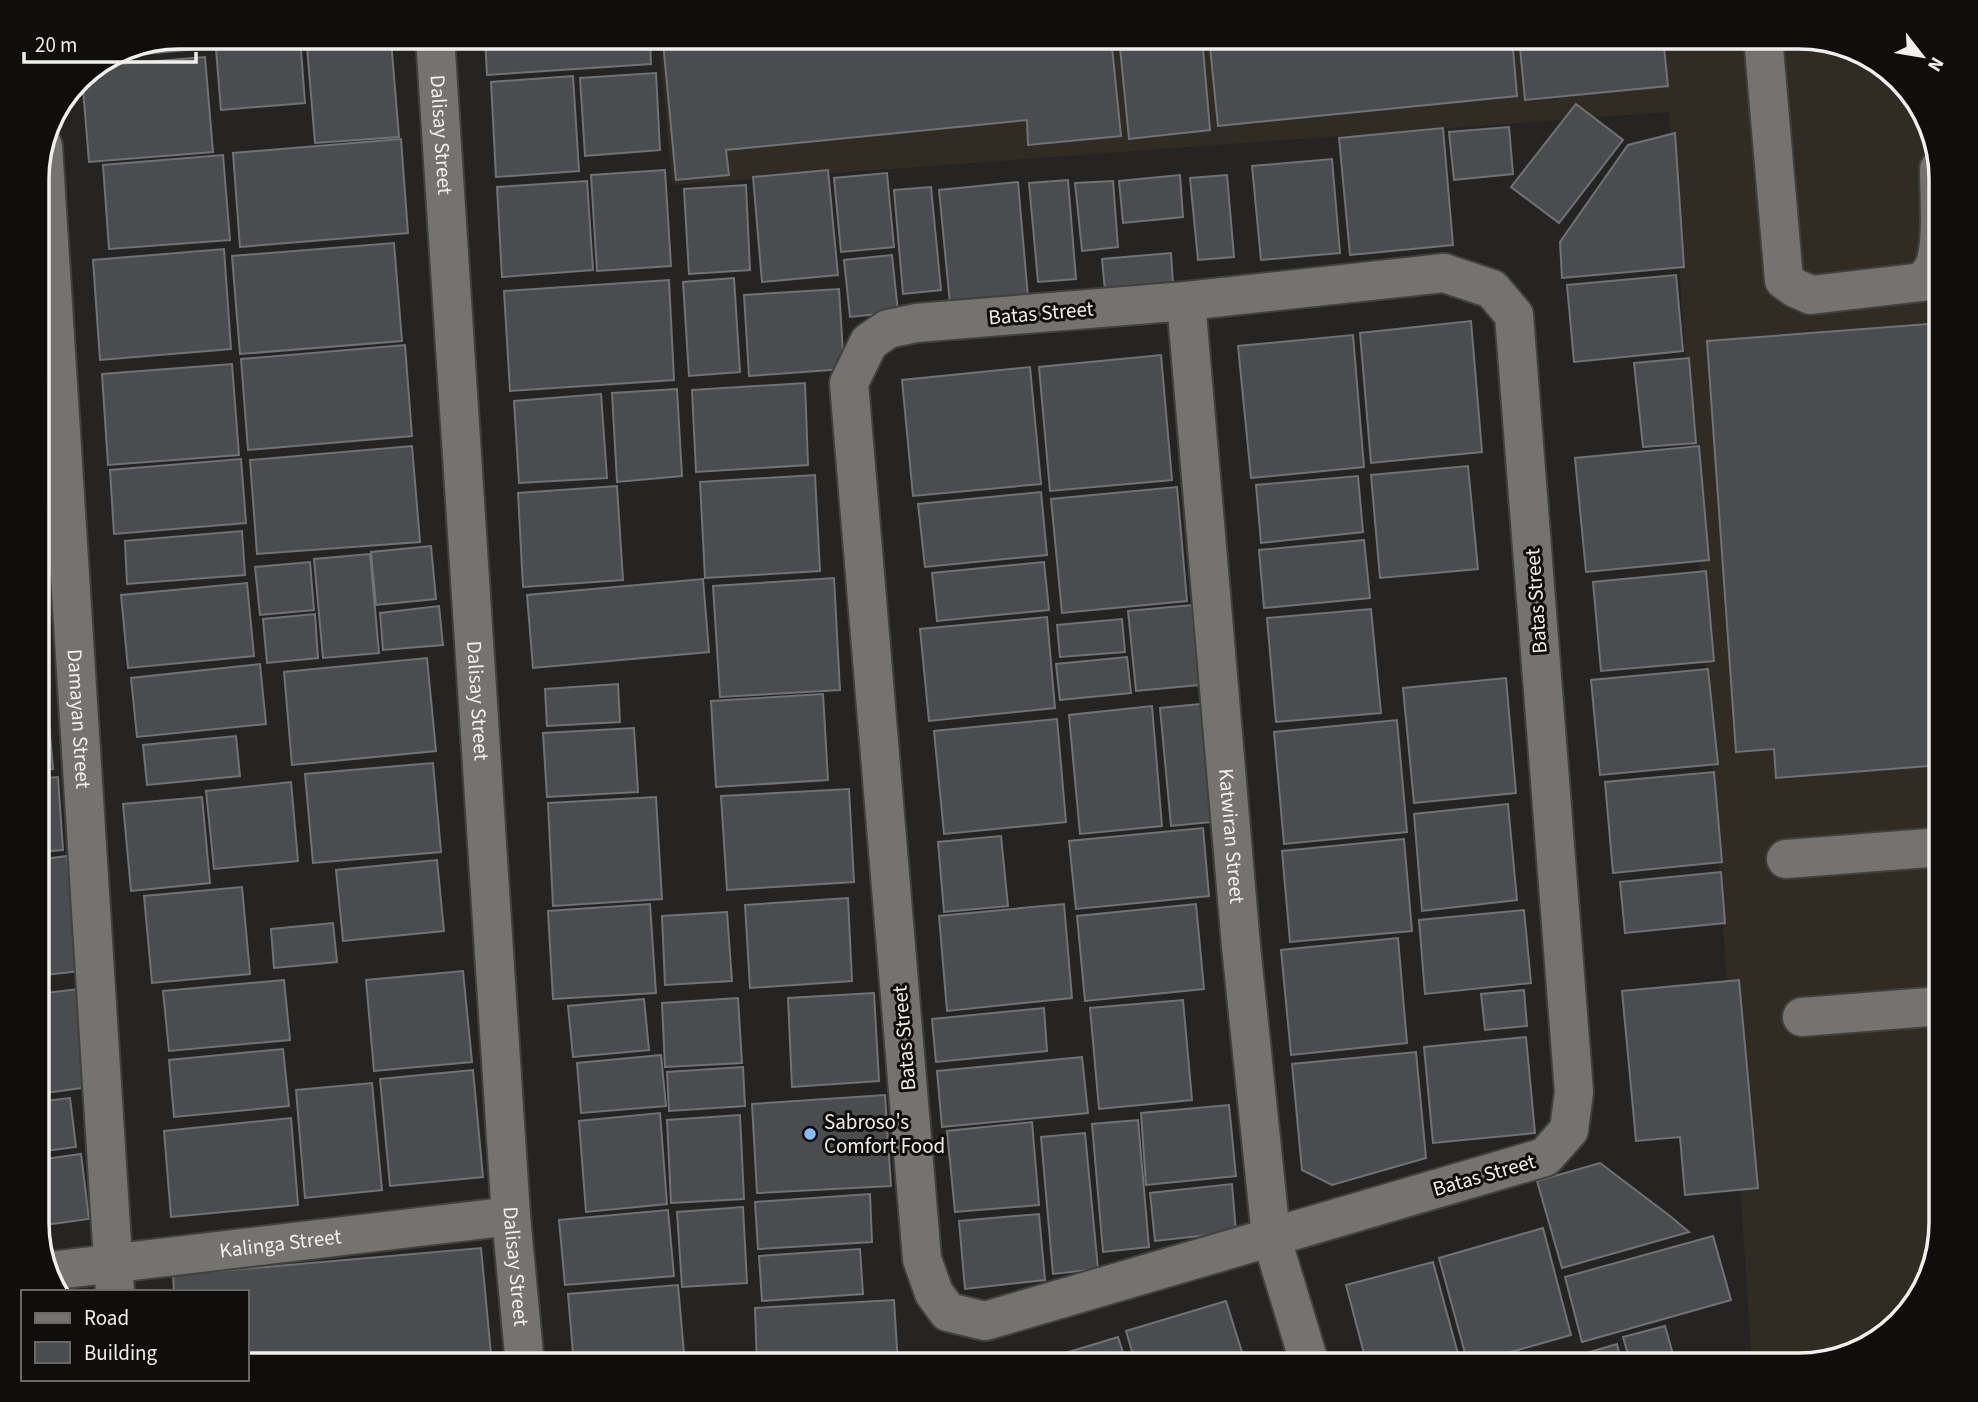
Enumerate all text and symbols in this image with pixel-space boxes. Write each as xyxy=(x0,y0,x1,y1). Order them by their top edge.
scale bar xyxy=(24,21,196,65)
north arrow xyxy=(1887,21,1957,91)
text: 20 m xyxy=(35,30,77,60)
text: N xyxy=(1920,52,1950,76)
street label: Dalisay Street xyxy=(422,74,460,196)
street label: Batas Street xyxy=(987,293,1095,333)
street label: Batas Street xyxy=(1517,547,1555,655)
street label: Dalisay Street xyxy=(459,640,497,762)
street label: Damayan Street xyxy=(60,648,98,790)
street label: Katwiran Street xyxy=(1211,767,1252,905)
street label: Batas Street xyxy=(884,984,924,1092)
place label: Sabroso's Comfort Food xyxy=(824,1107,945,1161)
marker: Sabroso's Comfort Food xyxy=(802,1126,818,1142)
street label: Batas Street xyxy=(1429,1146,1539,1204)
street label: Dalisay Street xyxy=(495,1206,536,1328)
street label: Kalinga Street xyxy=(218,1221,343,1266)
legend xyxy=(21,1290,248,1381)
text: Road xyxy=(84,1303,129,1333)
text: Building xyxy=(84,1338,158,1368)

